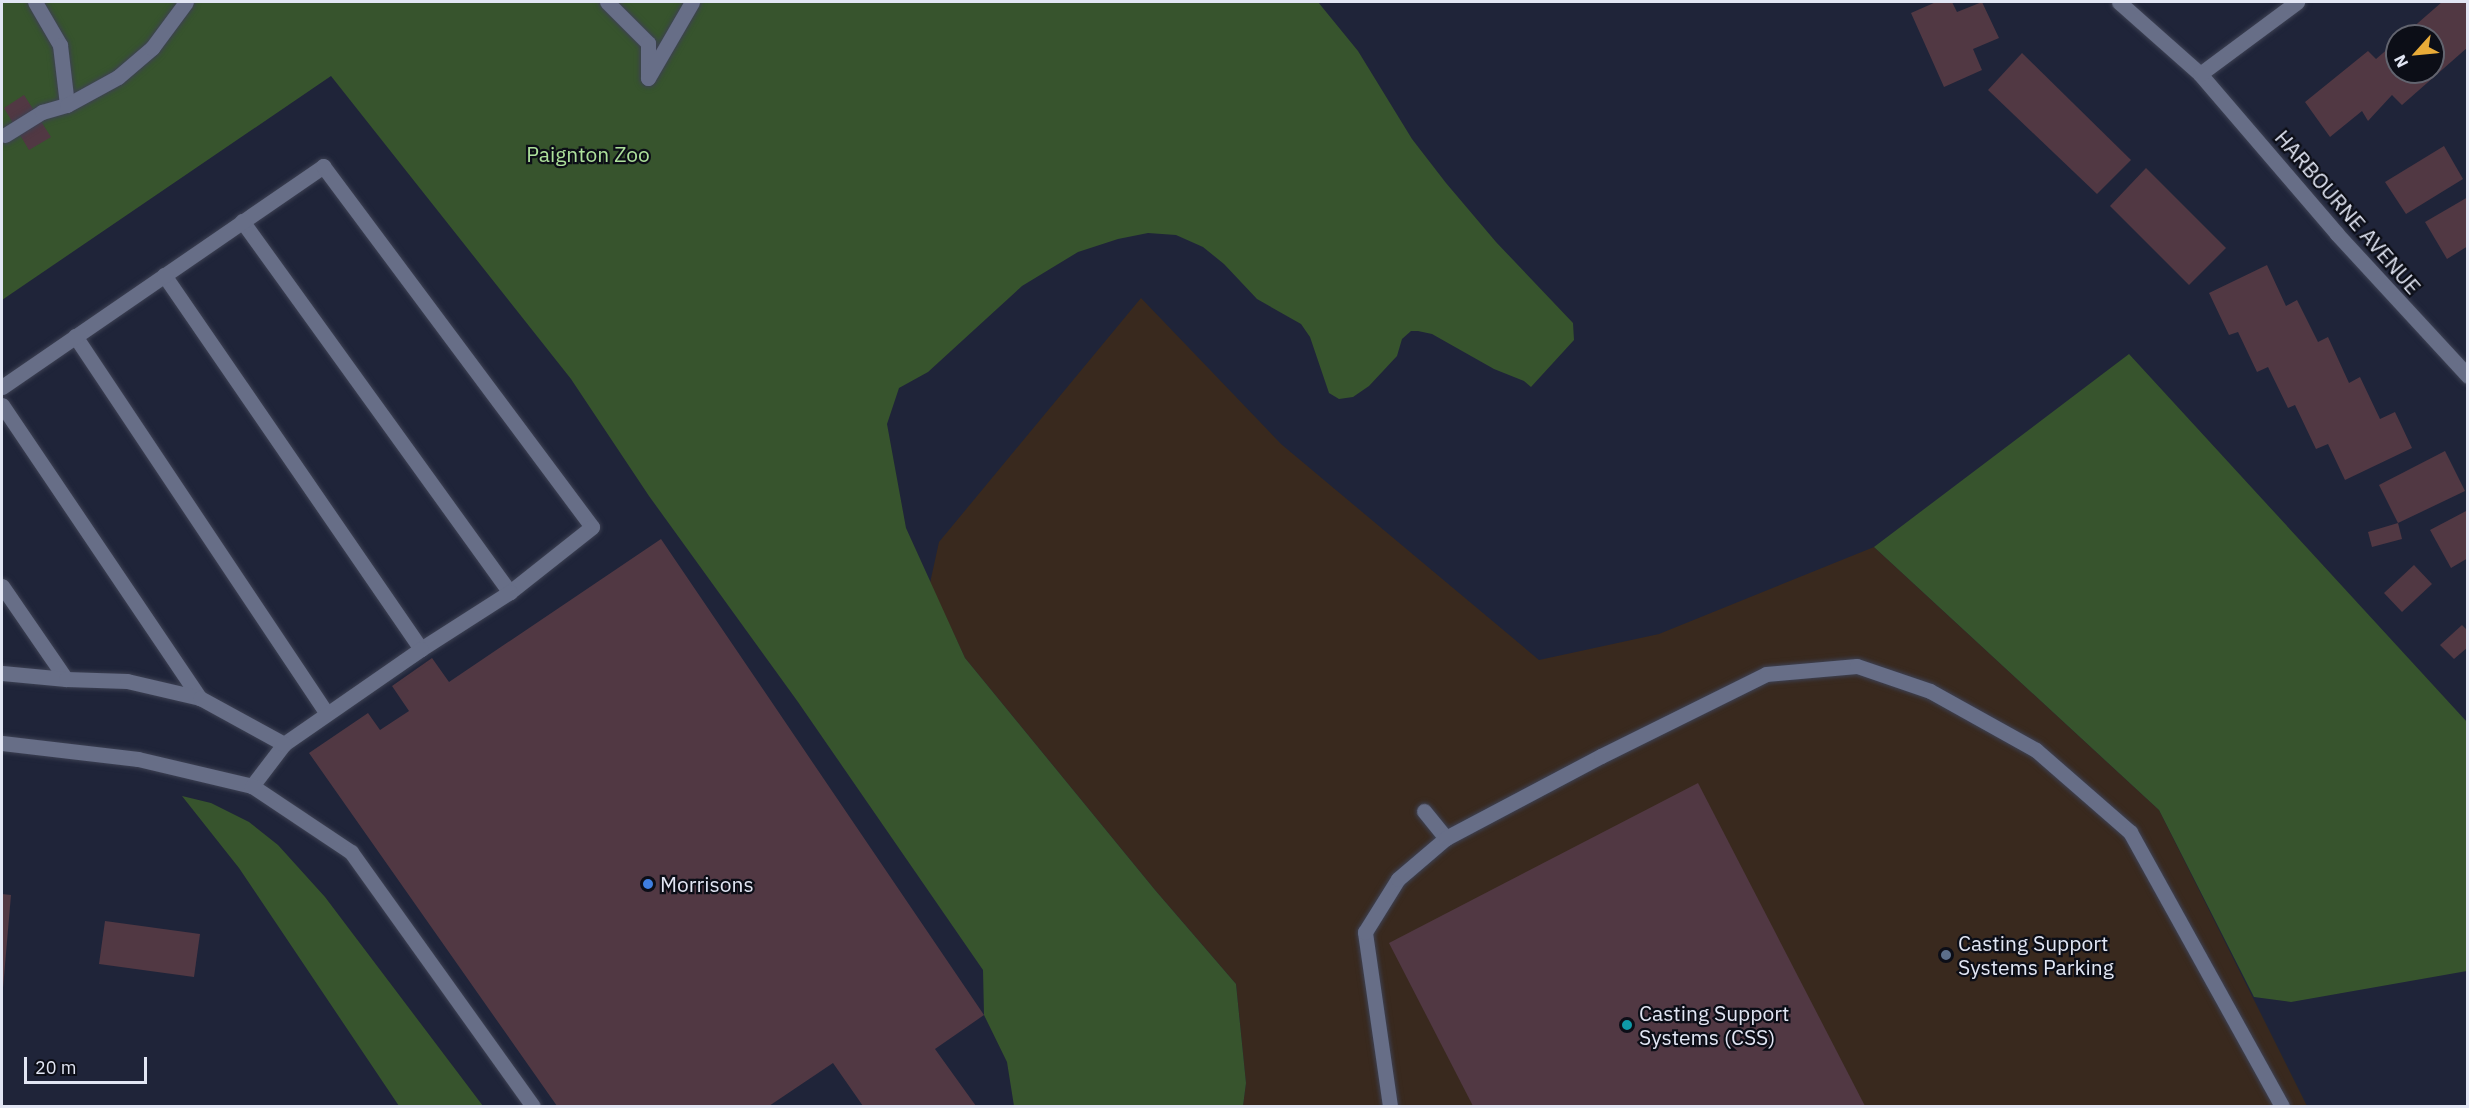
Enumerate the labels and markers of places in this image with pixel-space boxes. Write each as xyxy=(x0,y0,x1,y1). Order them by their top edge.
place label: Morrisons xyxy=(660,871,754,897)
marker: Morrisons xyxy=(641,877,655,891)
place label: Casting Support Systems Parking xyxy=(1958,930,2114,980)
marker: Casting Support Systems Parking xyxy=(1939,948,1953,962)
place label: Casting Support Systems (CSS) xyxy=(1639,1000,1789,1050)
marker: Casting Support Systems (CSS) xyxy=(1620,1018,1634,1032)

